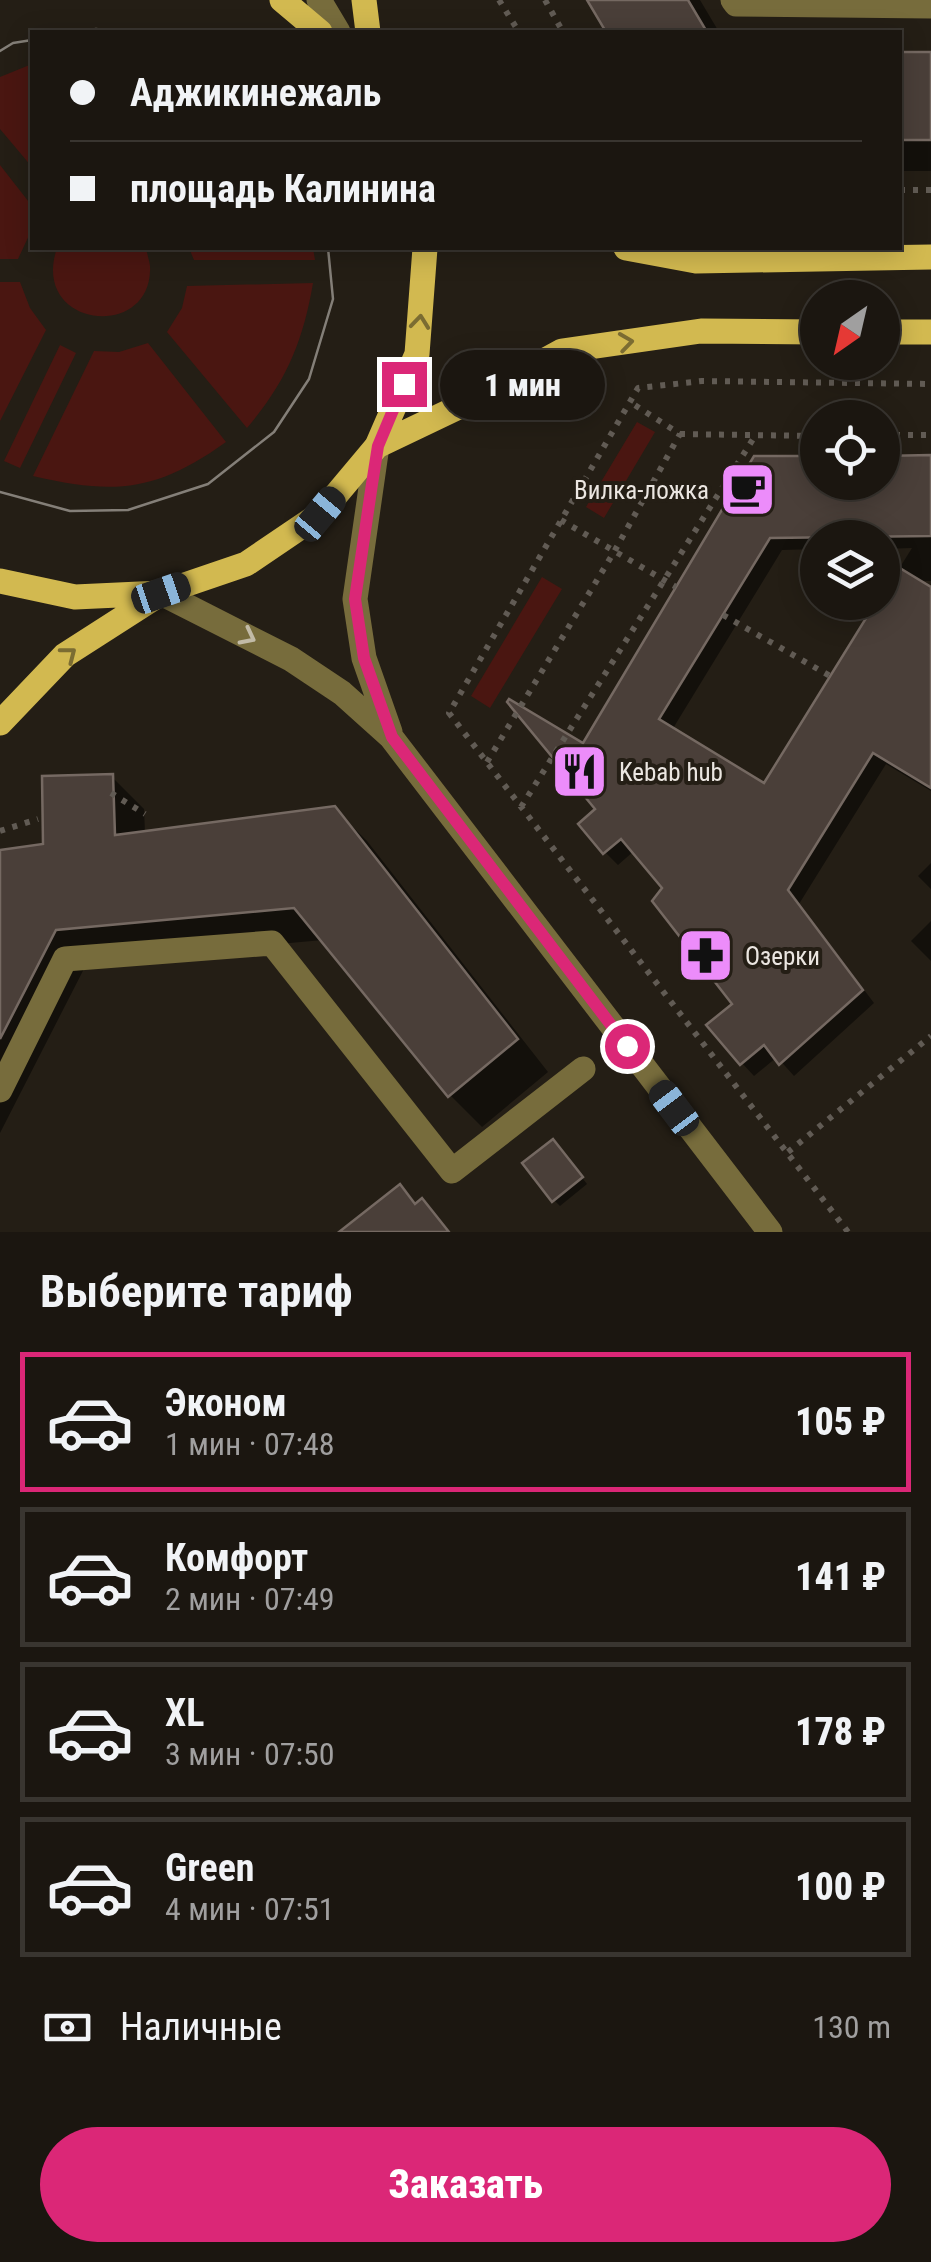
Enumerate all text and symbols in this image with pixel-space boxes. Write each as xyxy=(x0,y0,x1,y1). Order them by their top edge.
text: Аджикинежаль xyxy=(130,71,381,115)
text: площадь Калинина xyxy=(130,167,436,211)
north arrow xyxy=(800,280,900,380)
map controls xyxy=(800,280,900,620)
one-way arrow xyxy=(409,313,430,329)
one-way arrow xyxy=(618,332,635,353)
callout: 1 мин xyxy=(439,349,604,419)
route end xyxy=(382,362,427,407)
text: 1 мин xyxy=(484,366,561,404)
button: locate xyxy=(800,400,900,500)
cafe icon: Вилка-ложка xyxy=(718,460,778,520)
place label: Вилка-ложка xyxy=(574,476,709,505)
car xyxy=(289,481,351,547)
button: layers xyxy=(800,520,900,620)
car xyxy=(128,569,194,617)
one-way arrow xyxy=(238,625,256,645)
one-way arrow xyxy=(57,649,75,666)
restaurant icon: Kebab hub xyxy=(550,742,610,802)
place label: Kebab hub xyxy=(619,758,723,787)
pharmacy icon: Озерки xyxy=(676,926,736,986)
place label: Озерки xyxy=(745,942,820,971)
route start xyxy=(605,1024,650,1069)
car xyxy=(644,1075,704,1141)
text: Выберите тариф xyxy=(40,1265,353,1318)
icon: car xyxy=(45,1377,135,1467)
text: Эконом xyxy=(165,1381,287,1425)
text: 105 ₽ xyxy=(795,1400,886,1444)
text: 1 мин · 07:48 xyxy=(165,1425,335,1463)
icon: car xyxy=(45,1532,135,1622)
text: Комфорт xyxy=(165,1536,308,1580)
text: 141 ₽ xyxy=(795,1555,886,1599)
text: 2 мин · 07:49 xyxy=(165,1580,335,1618)
icon: car xyxy=(45,1687,135,1777)
text: XL xyxy=(165,1691,204,1735)
text: 178 ₽ xyxy=(795,1710,886,1754)
text: 3 мин · 07:50 xyxy=(165,1735,335,1773)
icon: car xyxy=(45,1842,135,1932)
text: Green xyxy=(165,1846,255,1890)
text: 100 ₽ xyxy=(795,1865,886,1909)
text: 4 мин · 07:51 xyxy=(165,1890,335,1928)
icon: cash xyxy=(40,2000,95,2055)
text: Наличные xyxy=(120,2005,282,2049)
text: 130 m xyxy=(812,2008,891,2046)
button: Заказать xyxy=(40,2127,891,2242)

